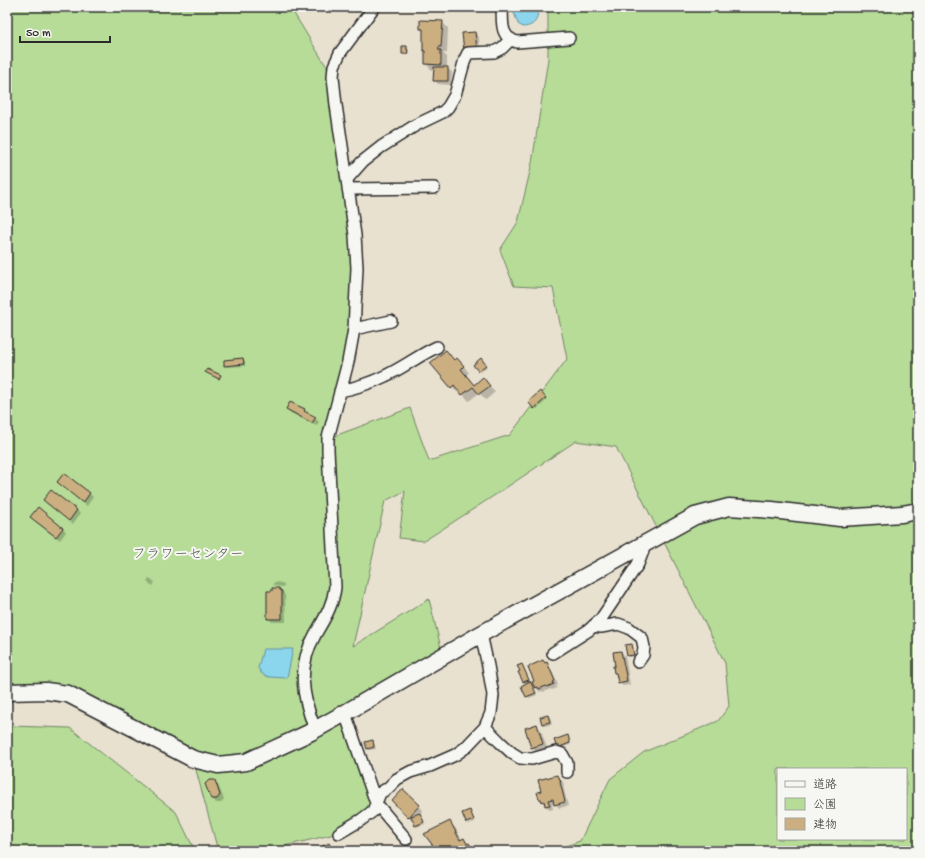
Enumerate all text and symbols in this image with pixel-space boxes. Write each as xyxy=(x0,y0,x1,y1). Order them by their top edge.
scale bar xyxy=(20,18,110,44)
text: 50 m xyxy=(26,27,51,41)
park label: フラワーセンター xyxy=(132,547,244,564)
legend xyxy=(777,768,907,840)
text: 道路 xyxy=(813,778,837,793)
text: 公園 xyxy=(813,798,837,813)
text: 建物 xyxy=(813,818,837,833)

